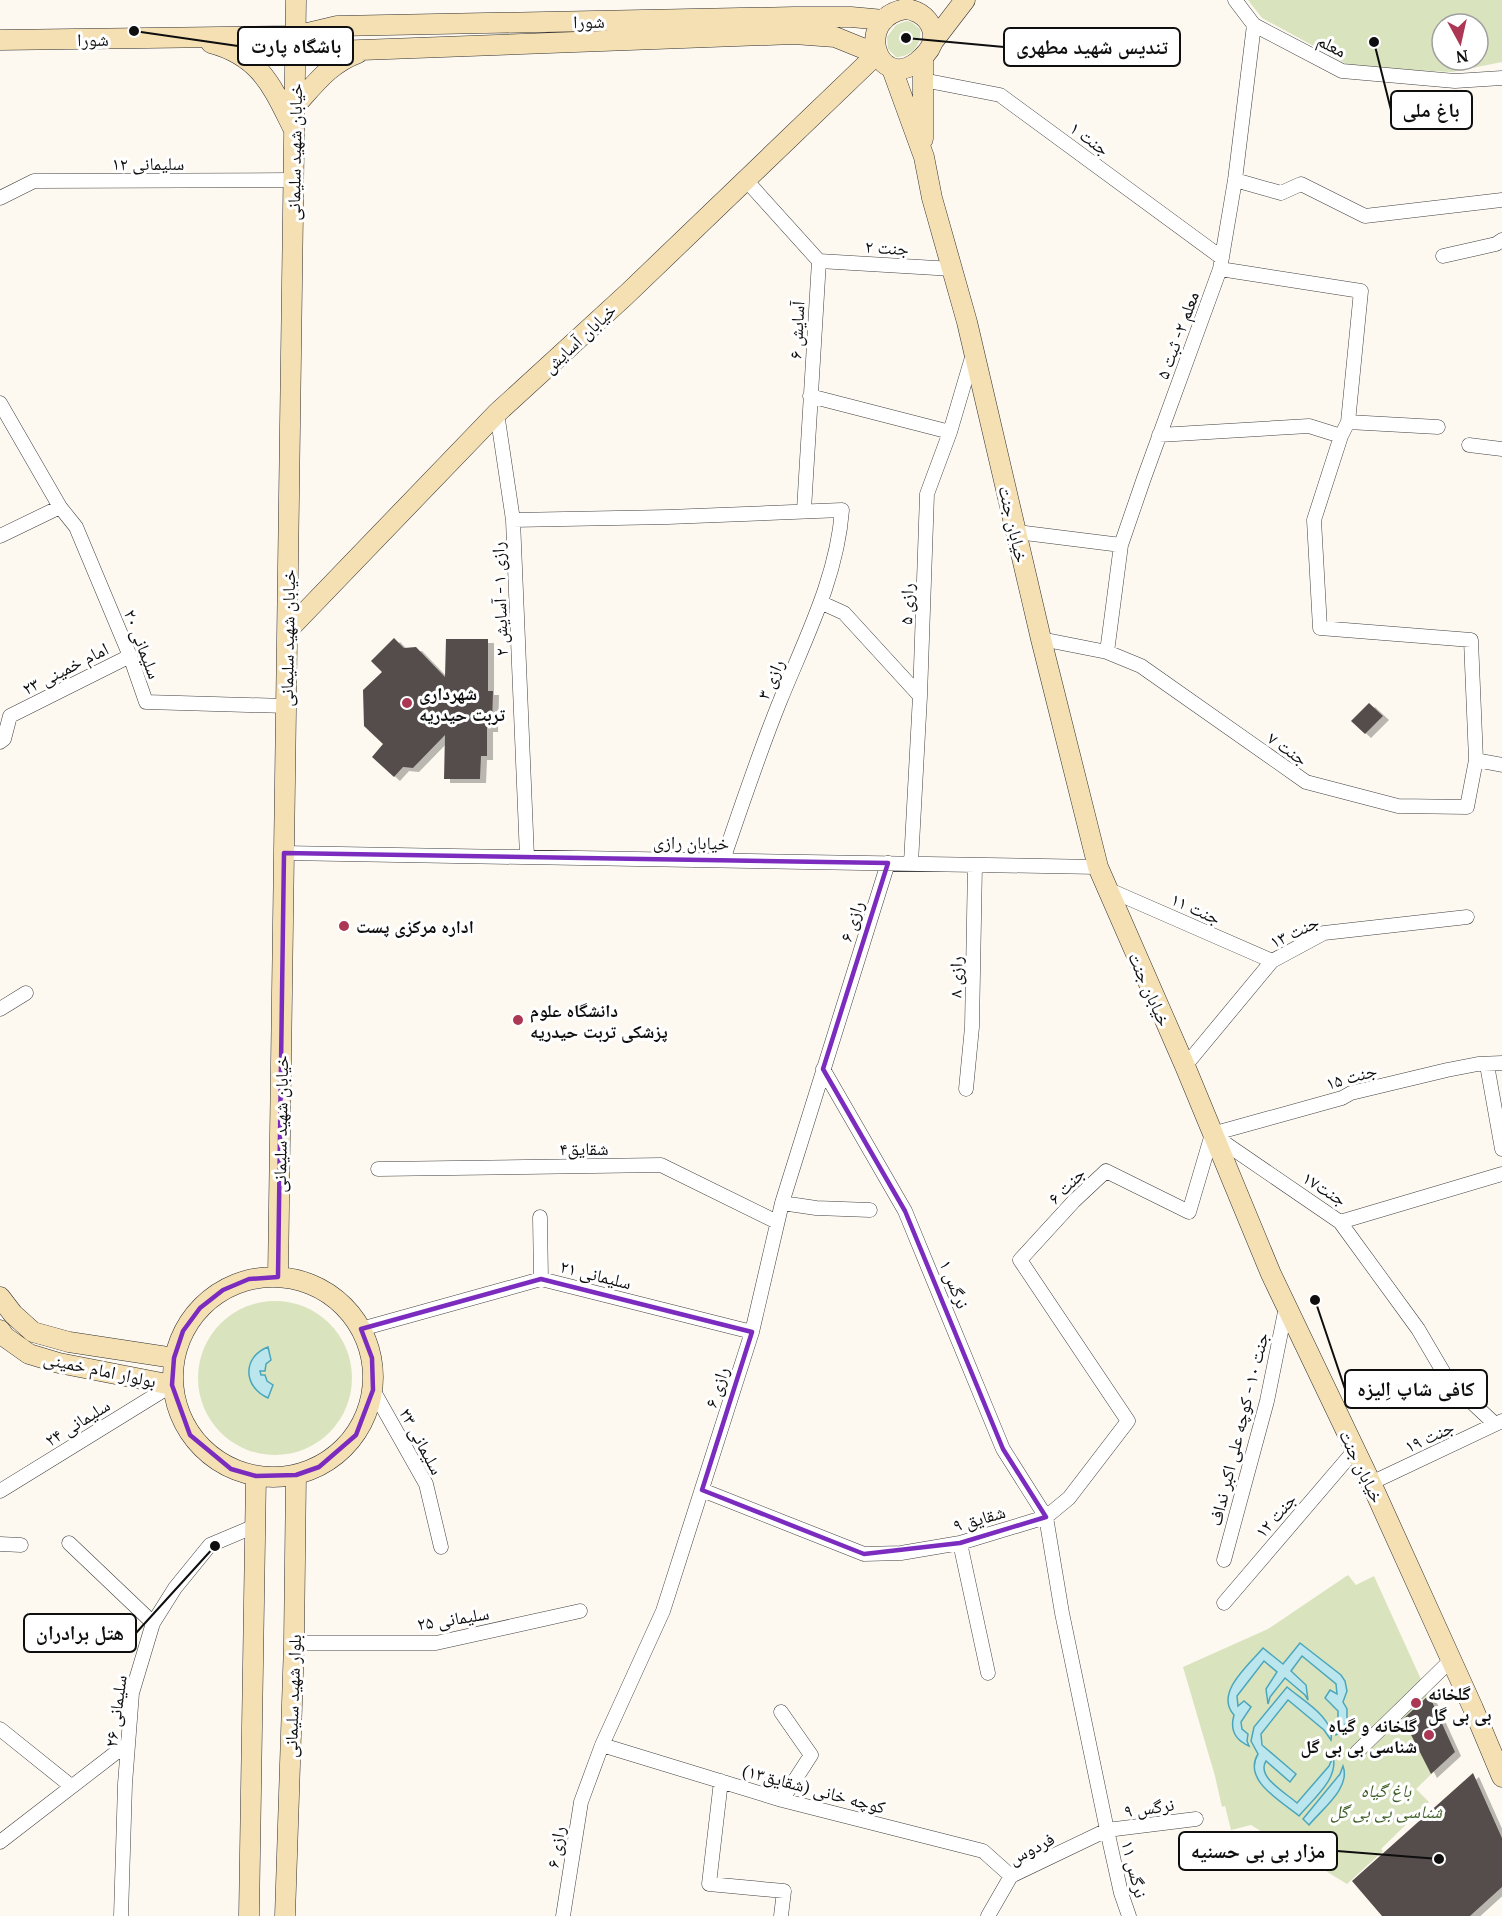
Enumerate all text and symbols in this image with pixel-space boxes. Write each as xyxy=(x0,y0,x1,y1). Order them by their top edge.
street label: شورا xyxy=(573,9,605,33)
north arrow xyxy=(1430,12,1490,72)
street label: شورا xyxy=(77,27,109,51)
callout: باشگاه پارت xyxy=(238,27,353,65)
callout: تندیس شهید مطهری xyxy=(1004,28,1180,66)
street label: معلم xyxy=(1313,28,1351,63)
text: باشگاه پارت xyxy=(251,32,341,59)
text: تندیس شهید مطهری xyxy=(1016,33,1169,60)
text: N xyxy=(1455,45,1470,69)
street label: خیابان شهید سلیمانی xyxy=(281,83,307,221)
callout: باغ ملی xyxy=(1391,91,1472,129)
text: باغ ملی xyxy=(1403,96,1459,123)
street label: جنت ۱ xyxy=(1065,115,1115,161)
street label: سلیمانی ۱۲ xyxy=(112,151,184,175)
street label: جنت ۲ xyxy=(864,234,910,260)
street label: معلم ۲- ثبت ۵ xyxy=(1150,288,1205,383)
street label: خیابان آسایش xyxy=(537,298,621,378)
street label: آسایش ۶ xyxy=(783,300,810,359)
street label: خیابان جنت xyxy=(993,483,1035,565)
street label: رازی ۱ - آسایش ۲ xyxy=(485,541,513,657)
street label: خیابان شهید سلیمانی xyxy=(274,569,300,707)
street label: رازی ۵ xyxy=(893,583,919,625)
street label: سلیمانی ۲۰ xyxy=(119,606,167,682)
street label: امام خمینی ۲۳ xyxy=(18,636,113,701)
street label: رازی ۳ xyxy=(751,655,789,703)
place label: شهرداری تربت حیدریه xyxy=(419,681,505,726)
marker: شهرداری تربت حیدریه xyxy=(400,696,414,710)
street label: جنت ۷ xyxy=(1263,726,1313,770)
street label: خیابان رازی xyxy=(653,829,729,855)
street label: جنت ۱۱ xyxy=(1167,886,1225,930)
street label: رازی ۶ xyxy=(833,897,869,945)
street label: جنت ۱۳ xyxy=(1265,909,1323,953)
place label: اداره مرکزی پست xyxy=(356,914,474,938)
marker: اداره مرکزی پست xyxy=(337,919,351,933)
street label: خیابان جنت xyxy=(1123,948,1177,1030)
street label: رازی ۸ xyxy=(943,956,967,998)
place label: دانشگاه علوم پزشکی تربت حیدریه xyxy=(530,998,668,1043)
marker: دانشگاه علوم پزشکی تربت حیدریه xyxy=(511,1013,525,1027)
street label: خیابان شهید سلیمانی xyxy=(267,1055,293,1193)
street label: جنت ۱۵ xyxy=(1323,1057,1379,1095)
street label: شقایق۴ xyxy=(559,1136,609,1160)
street label: جنت ۶ xyxy=(1042,1161,1090,1209)
street label: جنت۱۷ xyxy=(1298,1165,1352,1211)
street label: سلیمانی ۲۱ xyxy=(558,1254,634,1294)
street label: نرگس ۱ xyxy=(934,1256,976,1312)
street label: جنت ۱۰ - کوچه علی اکبر نداف xyxy=(1202,1330,1274,1528)
street label: بولوار امام خمینی xyxy=(41,1345,159,1394)
street label: رازی ۶ xyxy=(698,1363,734,1411)
callout: کافی شاپ اِلیزه xyxy=(1345,1370,1487,1408)
text: کافی شاپ اِلیزه xyxy=(1357,1375,1475,1402)
street label: سلیمانی ۲۴ xyxy=(40,1393,114,1451)
street label: سلیمانی ۲۳ xyxy=(394,1403,450,1479)
street label: جنت ۱۹ xyxy=(1400,1414,1458,1458)
street label: خیابان جنت xyxy=(1334,1426,1390,1506)
street label: جنت ۱۲ xyxy=(1249,1488,1301,1542)
street label: شقایق ۹ xyxy=(950,1499,1008,1537)
street label: سلیمانی ۲۵ xyxy=(415,1600,491,1636)
callout: هتل برادران xyxy=(24,1614,136,1652)
text: هتل برادران xyxy=(36,1619,124,1646)
street label: بلوار شهید سلیمانی xyxy=(278,1634,306,1758)
street label: سلیمانی ۲۶ xyxy=(98,1673,132,1749)
place label: گلخانه بی بی گل xyxy=(1428,1681,1492,1726)
marker: گلخانه بی بی گل xyxy=(1409,1696,1423,1710)
place label: گلخانه و گیاه شناسی بی بی گل xyxy=(1301,1713,1417,1758)
marker: گلخانه و گیاه شناسی بی بی گل xyxy=(1422,1728,1436,1742)
street label: کوچه خانی (شقایق۱۳) xyxy=(740,1757,889,1819)
park label: باغ گیاه شناسی بی بی گل xyxy=(1330,1778,1443,1823)
street label: نرگس ۹ xyxy=(1122,1792,1176,1822)
street label: رازی ۶ xyxy=(540,1824,570,1870)
street label: فردوس xyxy=(1004,1826,1058,1870)
callout: مزار بی بی حسنیه xyxy=(1179,1832,1337,1870)
text: مزار بی بی حسنیه xyxy=(1191,1837,1325,1864)
street label: نرگس ۱۱ xyxy=(1116,1838,1154,1900)

